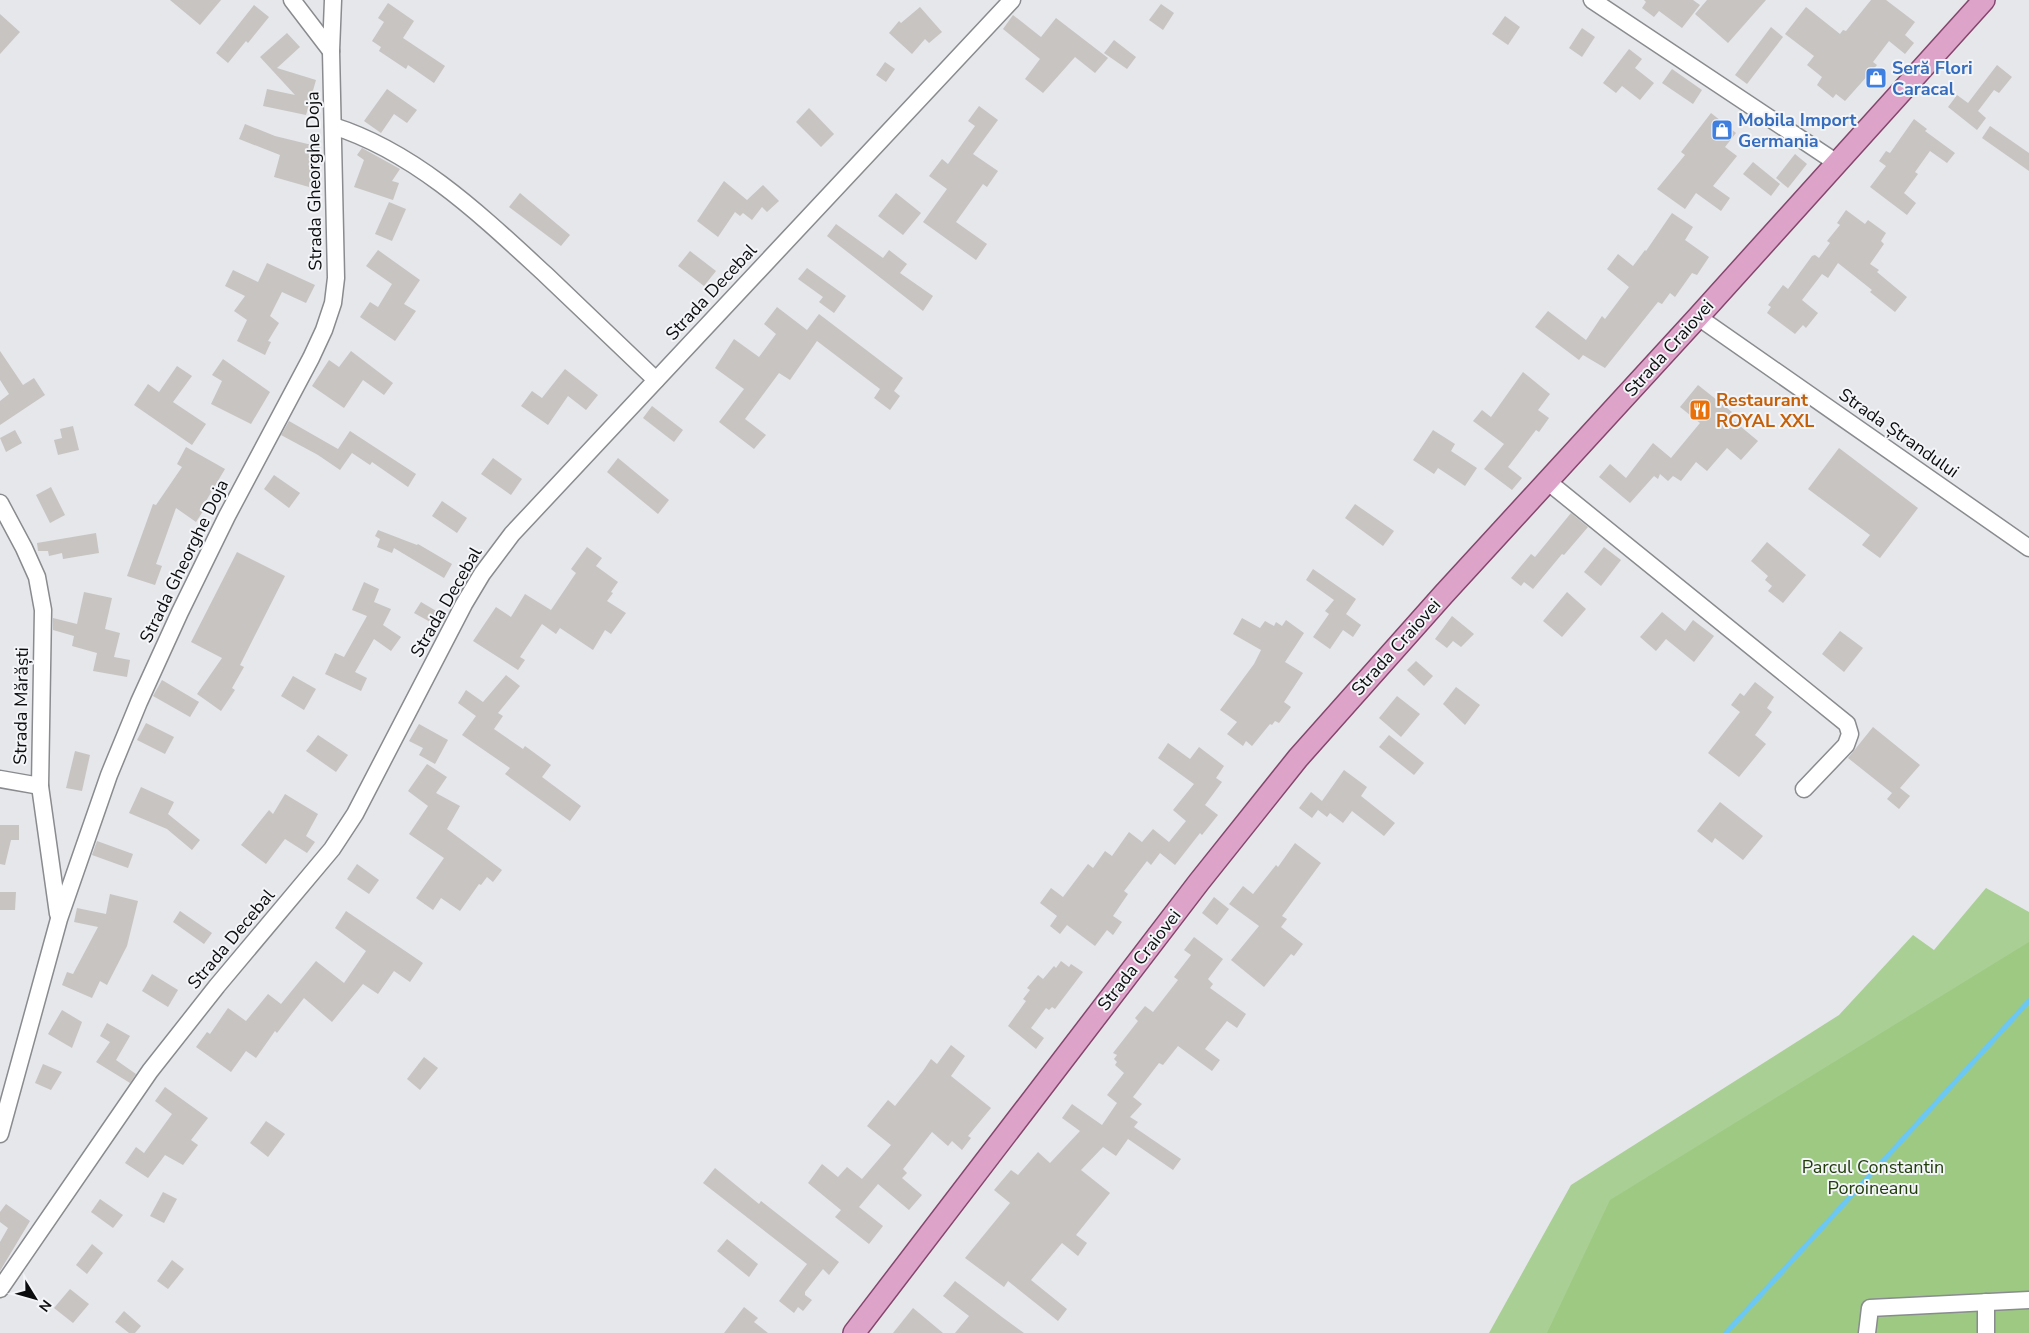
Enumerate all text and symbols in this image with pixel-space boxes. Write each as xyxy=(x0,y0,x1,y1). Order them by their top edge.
place label: Seră Flori Caracal xyxy=(1892,56,1973,101)
shop icon: Seră Flori Caracal xyxy=(1864,66,1888,90)
street label: Strada Gheorghe Doja xyxy=(300,91,328,271)
place label: Mobila Import Germania xyxy=(1738,108,1856,153)
shop icon: Mobila Import Germania xyxy=(1710,118,1734,142)
street label: Strada Decebal xyxy=(660,238,762,345)
street label: Strada Craiovei xyxy=(1619,294,1719,402)
street label: Strada Ștrandului xyxy=(1834,383,1964,483)
place label: Restaurant ROYAL XXL xyxy=(1716,388,1814,433)
restaurant icon: Restaurant ROYAL XXL xyxy=(1688,398,1712,422)
street label: Strada Gheorghe Doja xyxy=(134,475,234,647)
street label: Strada Decebal xyxy=(405,542,488,662)
street label: Strada Craiovei xyxy=(1346,593,1446,701)
street label: Strada Mărăști xyxy=(8,647,34,765)
street label: Strada Decebal xyxy=(182,883,280,994)
street label: Strada Craiovei xyxy=(1092,904,1186,1016)
park label: Parcul Constantin Poroineanu xyxy=(1802,1155,1944,1200)
north arrow xyxy=(10,1273,60,1323)
text: N xyxy=(34,1296,56,1315)

